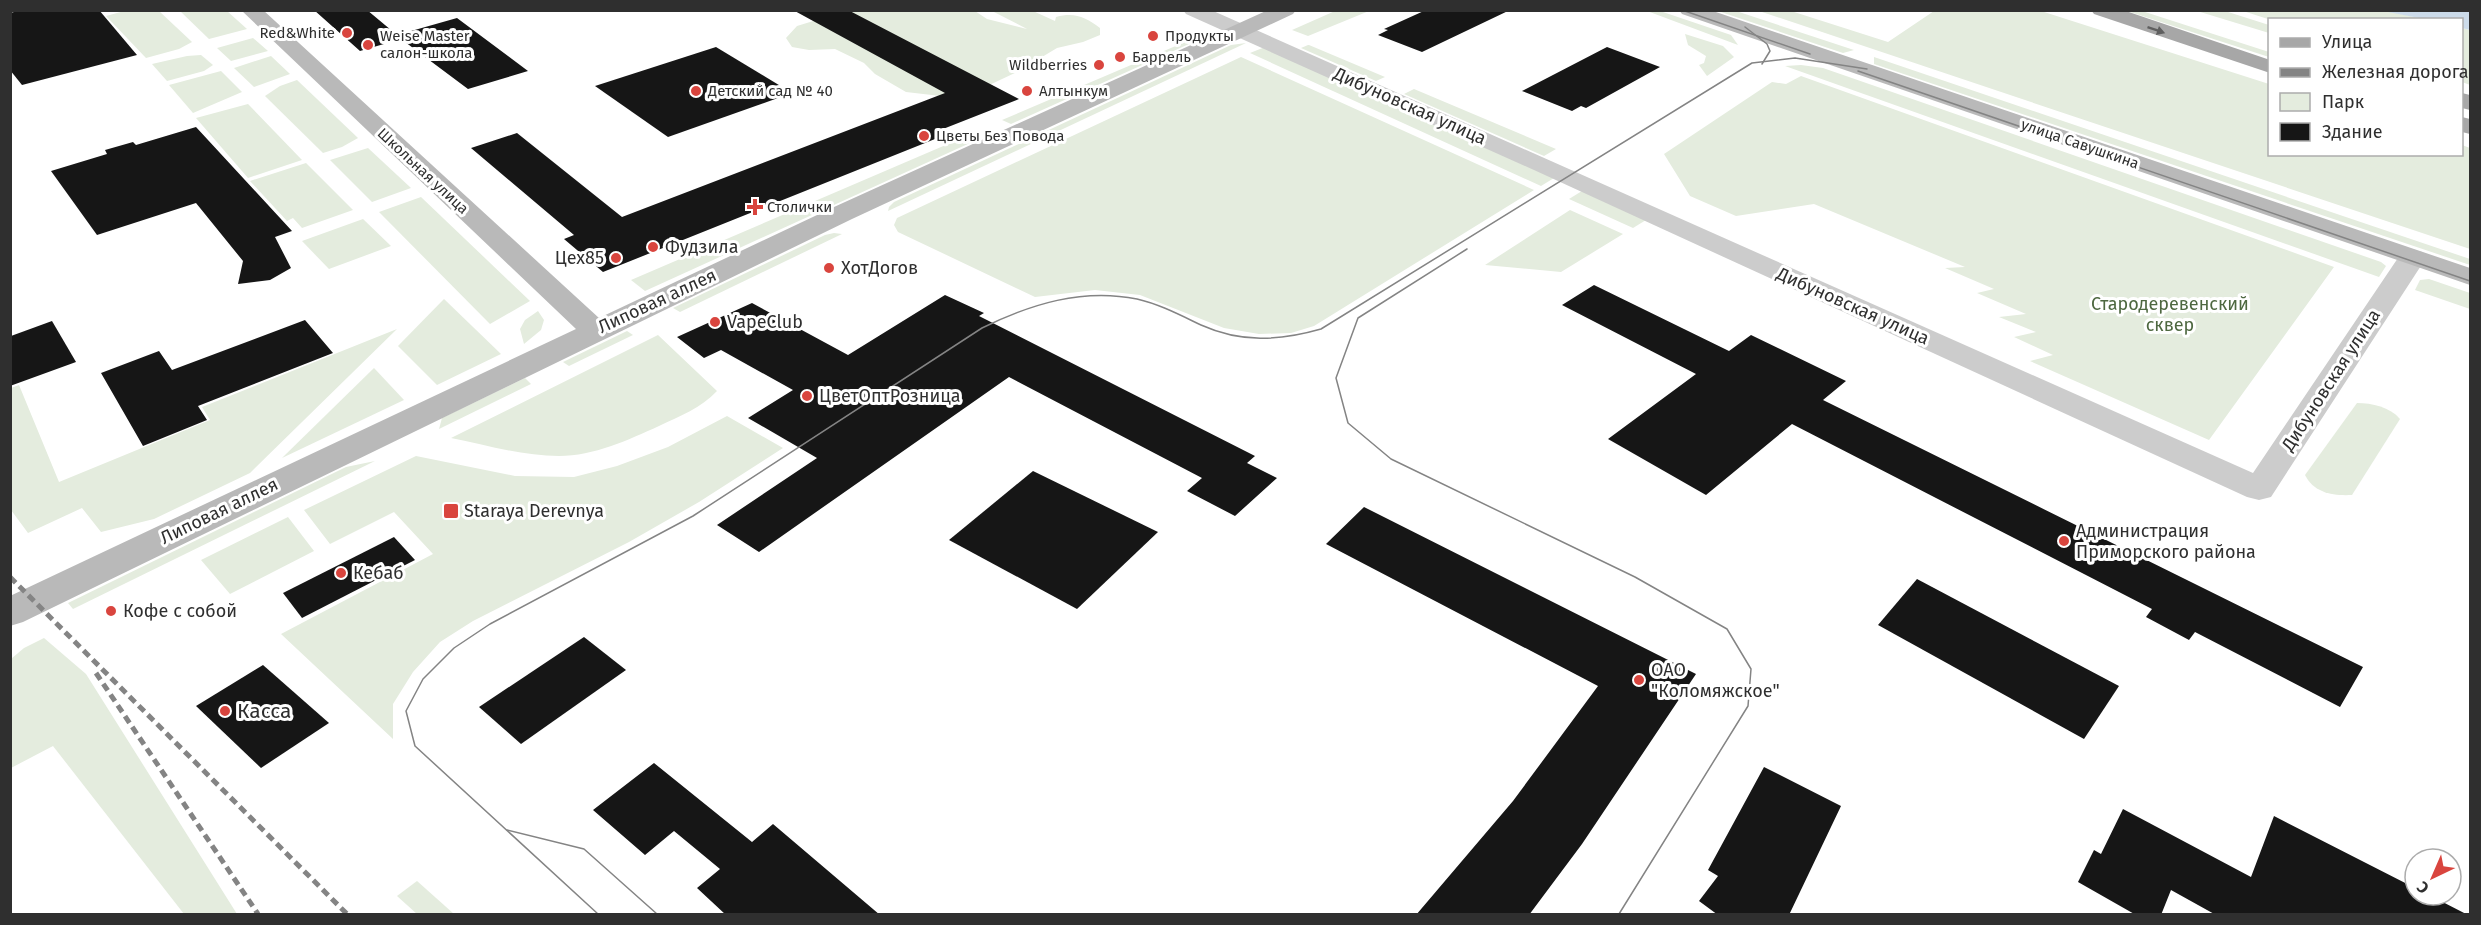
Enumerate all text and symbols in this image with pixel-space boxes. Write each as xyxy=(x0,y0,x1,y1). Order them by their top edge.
legend xyxy=(2268,18,2463,156)
place label: Red&White xyxy=(260,24,335,42)
one-way arrow xyxy=(2147,25,2165,35)
marker: Red&White xyxy=(340,26,354,40)
place label: Weise Master салон-школа xyxy=(380,27,473,62)
place label: Продукты xyxy=(1165,27,1234,45)
marker: Продукты xyxy=(1146,29,1160,43)
text: Улица xyxy=(2322,31,2372,53)
marker: Weise Master салон-школа xyxy=(361,38,375,52)
place label: Баррель xyxy=(1132,48,1191,66)
marker: Баррель xyxy=(1113,50,1127,64)
place label: Wildberries xyxy=(1009,56,1087,74)
marker: Wildberries xyxy=(1092,58,1106,72)
text: Железная дорога xyxy=(2322,61,2469,83)
street label: Дибуновская улица xyxy=(1329,62,1490,150)
place label: Детский сад № 40 xyxy=(707,82,833,100)
place label: Алтынкум xyxy=(1039,82,1108,100)
marker: Детский сад № 40 xyxy=(689,84,703,98)
marker: Алтынкум xyxy=(1020,84,1034,98)
text: Парк xyxy=(2322,91,2365,113)
street label: улица Савушкина xyxy=(2019,115,2141,173)
text: Здание xyxy=(2322,121,2383,143)
street label: Школьная улица xyxy=(374,124,472,218)
place label: Цветы Без Повода xyxy=(936,127,1064,145)
marker: Цветы Без Повода xyxy=(917,129,931,143)
place label: Столички xyxy=(767,198,832,216)
marker: Столички xyxy=(748,200,762,214)
place label: Фудзила xyxy=(665,236,738,258)
marker: Фудзила xyxy=(646,240,660,254)
place label: Цех85 xyxy=(555,247,604,269)
marker: Цех85 xyxy=(609,251,623,265)
place label: ХотДогов xyxy=(841,257,918,279)
marker: ХотДогов xyxy=(822,261,836,275)
street label: Дибуновская улица xyxy=(1772,262,1933,350)
street label: Липовая аллея xyxy=(594,264,720,338)
park label: Стародеревенский сквер xyxy=(2091,293,2249,336)
street label: Дибуновская улица xyxy=(2276,305,2385,456)
place label: VapeClub xyxy=(727,311,803,333)
marker: VapeClub xyxy=(708,315,722,329)
place label: ЦветОптРозница xyxy=(819,385,961,407)
marker: ЦветОптРозница xyxy=(800,389,814,403)
street label: Липовая аллея xyxy=(157,473,281,549)
place label: Staraya Derevnya xyxy=(464,500,604,522)
marker: Staraya Derevnya xyxy=(442,502,460,520)
place label: Администрация Приморского района xyxy=(2076,520,2256,563)
marker: Администрация Приморского района xyxy=(2057,534,2071,548)
place label: Кебаб xyxy=(353,562,404,584)
marker: Кебаб xyxy=(334,566,348,580)
place label: Кофе с собой xyxy=(123,600,237,622)
marker: Кофе с собой xyxy=(104,604,118,618)
place label: ОАО "Коломяжское" xyxy=(1651,659,1780,702)
marker: ОАО "Коломяжское" xyxy=(1632,673,1646,687)
place label: Касса xyxy=(237,698,292,724)
marker: Касса xyxy=(218,704,232,718)
north arrow xyxy=(2403,847,2463,907)
text: С xyxy=(2412,877,2433,897)

